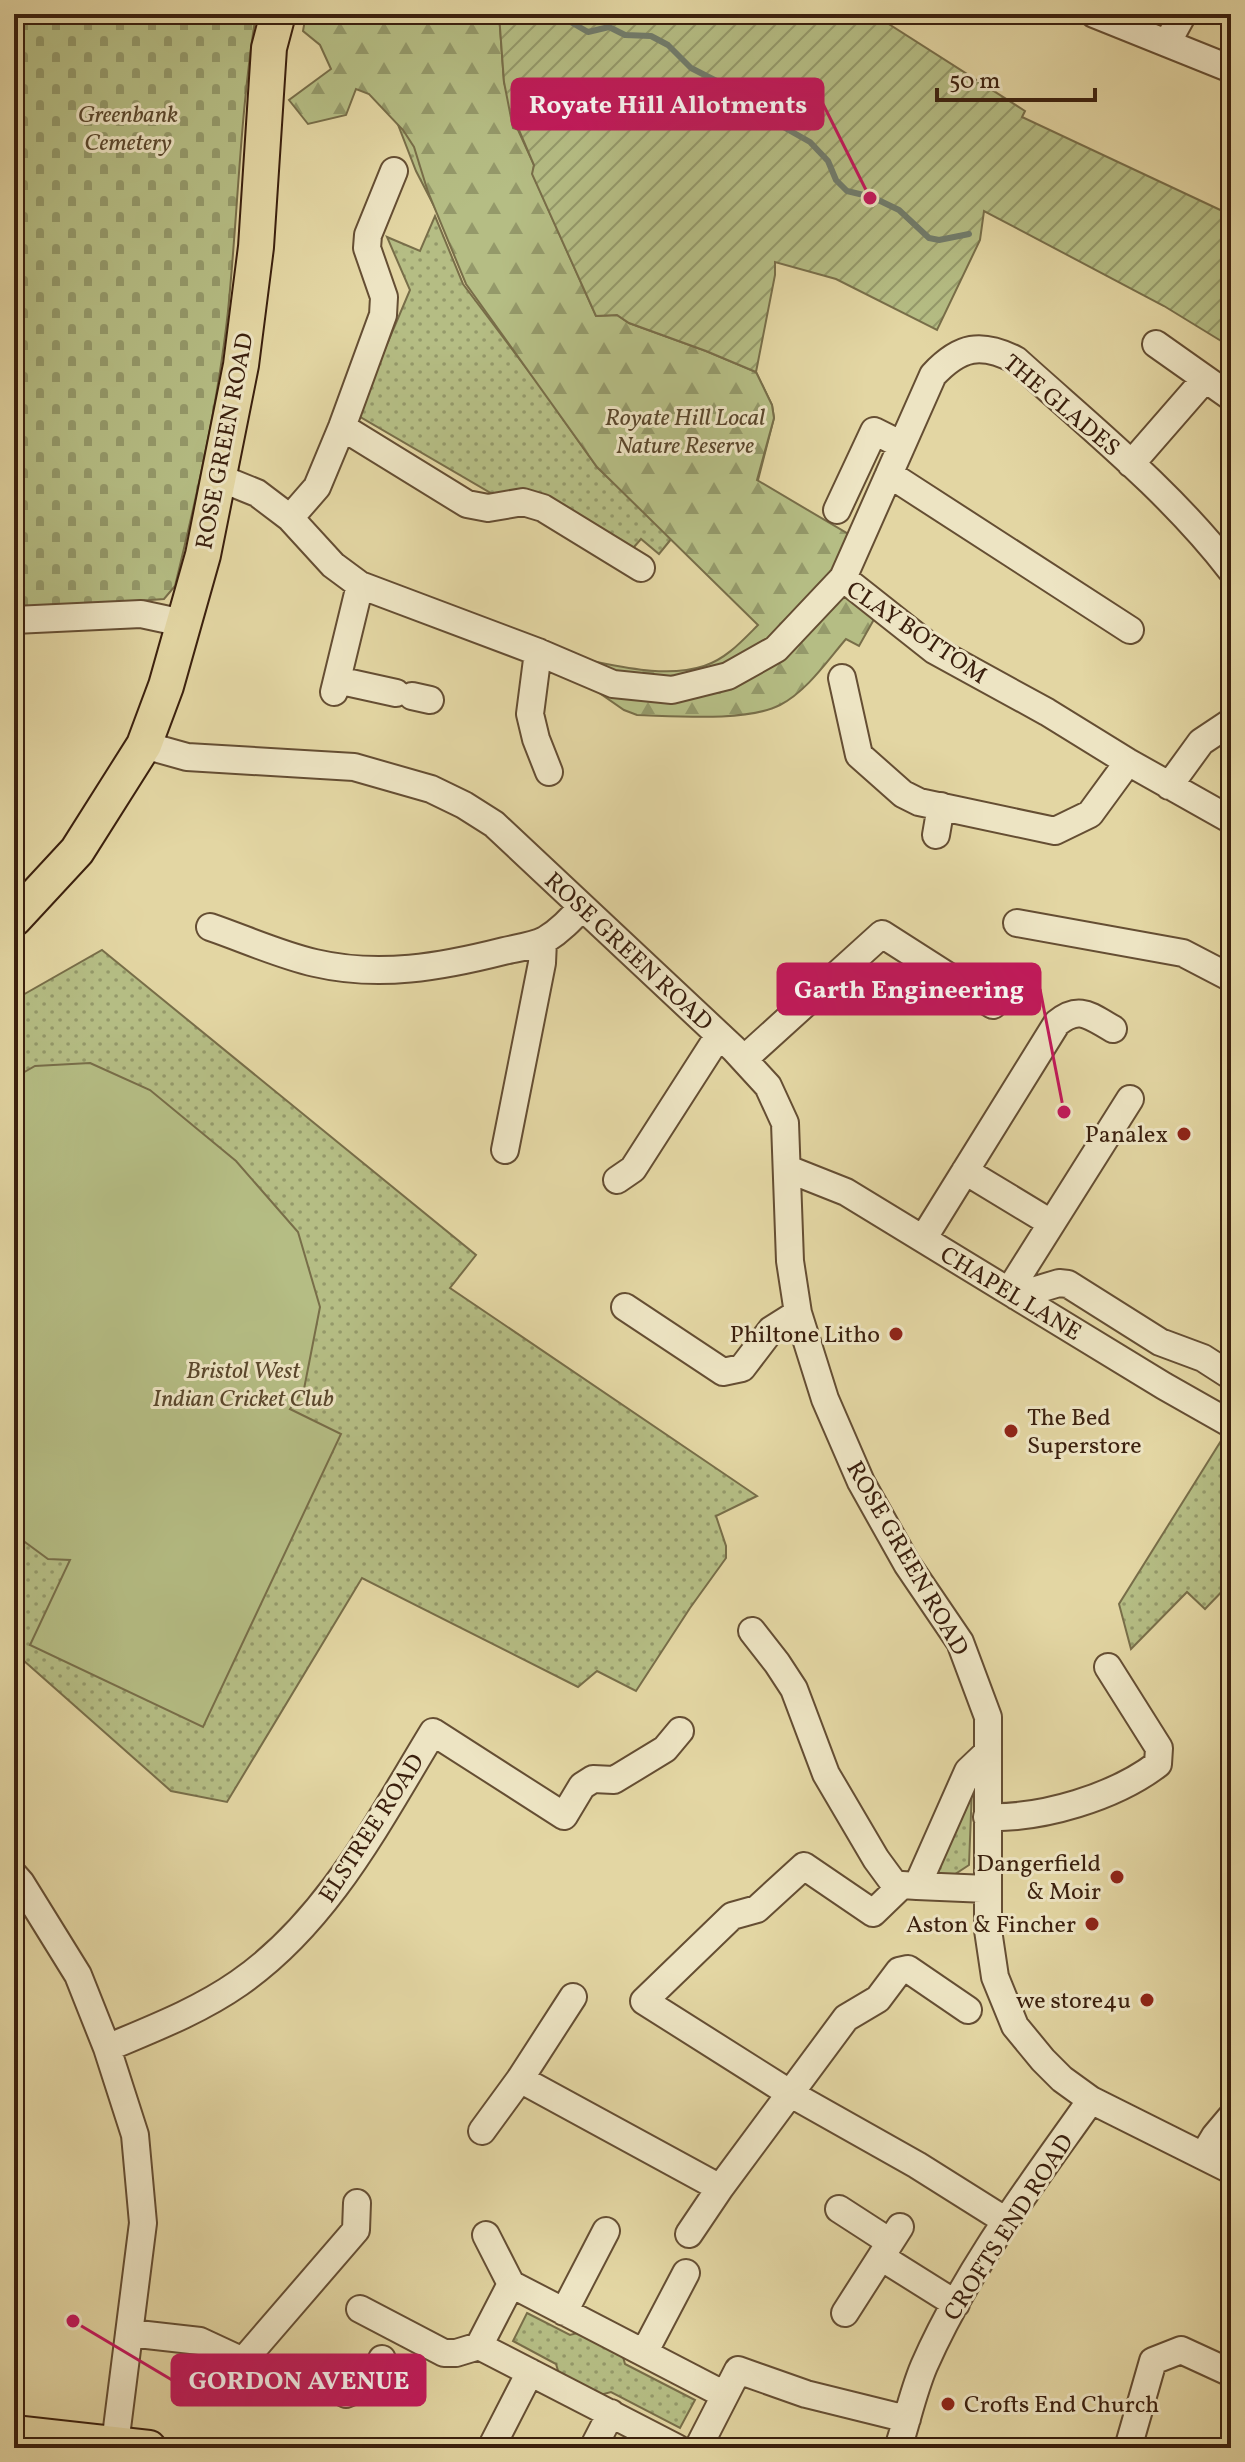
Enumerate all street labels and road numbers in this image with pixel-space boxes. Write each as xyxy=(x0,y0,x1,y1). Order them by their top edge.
street label: ROSE GREEN ROAD xyxy=(188,330,264,552)
street label: THE GLADES xyxy=(995,347,1127,466)
street label: CLAY BOTTOM xyxy=(839,574,993,693)
street label: ROSE GREEN ROAD xyxy=(536,865,720,1040)
street label: CHAPEL LANE xyxy=(933,1239,1087,1350)
street label: ROSE GREEN ROAD xyxy=(837,1455,976,1663)
street label: ELSTREE ROAD xyxy=(312,1748,434,1910)
street label: CROFTS END ROAD xyxy=(936,2128,1083,2328)

